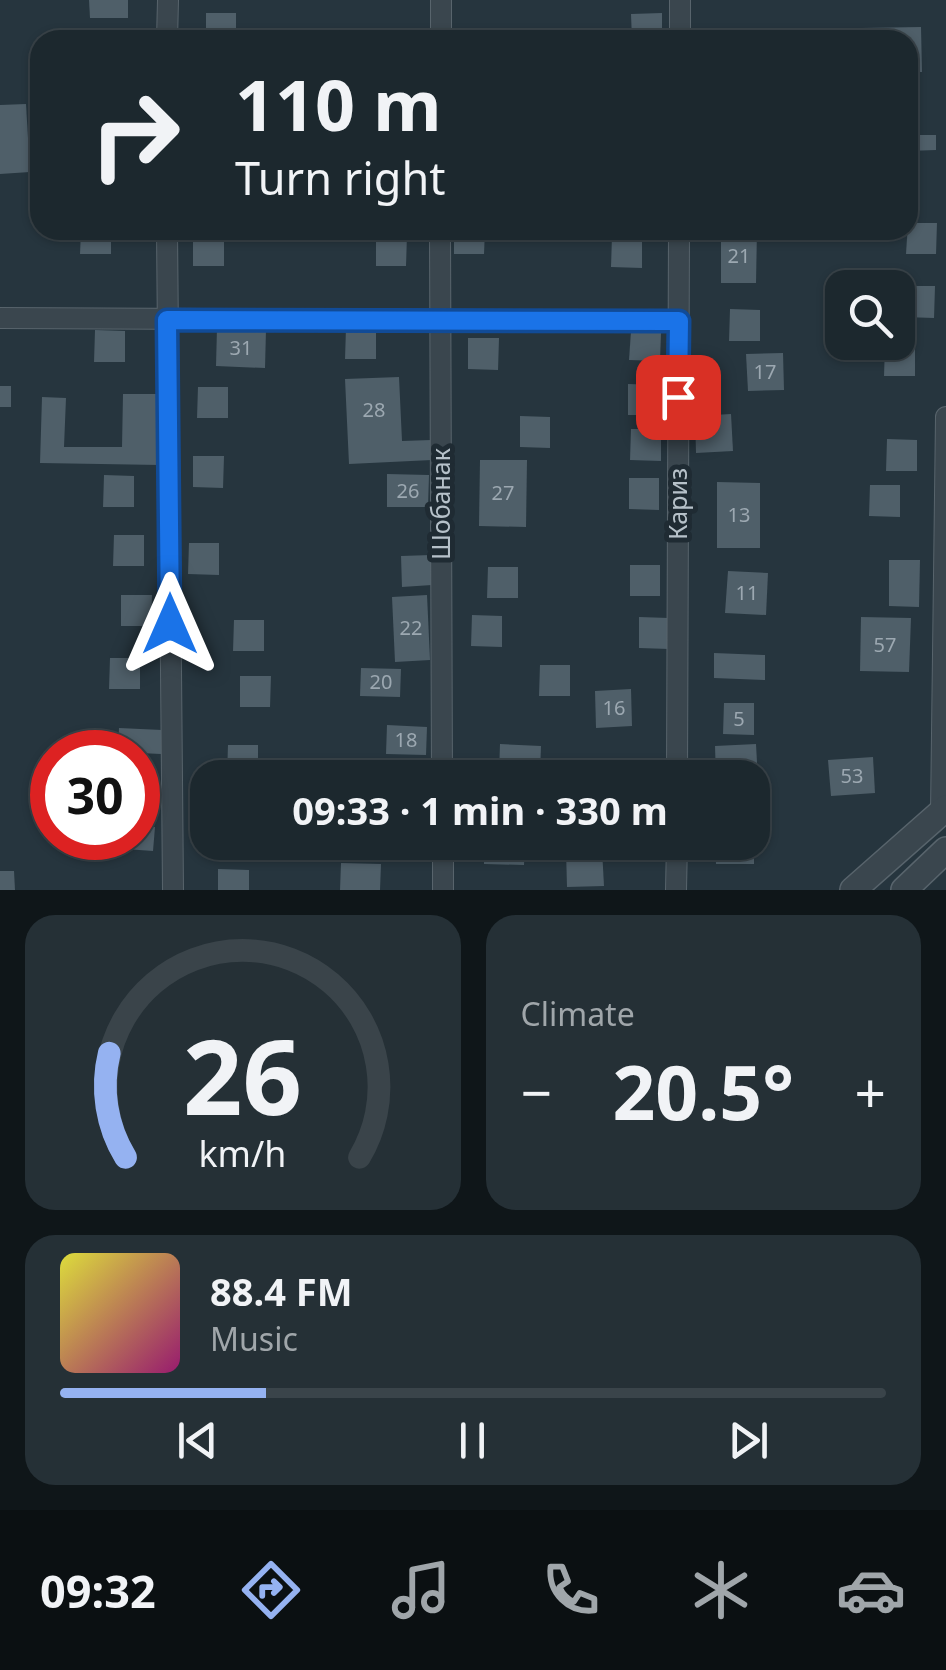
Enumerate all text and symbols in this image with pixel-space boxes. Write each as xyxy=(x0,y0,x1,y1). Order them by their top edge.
text: 110 m xyxy=(235,56,442,152)
icon: right xyxy=(70,70,200,200)
text: Turn right xyxy=(235,147,446,208)
house number: 21 xyxy=(728,242,750,269)
map controls xyxy=(825,270,915,360)
button: search xyxy=(825,270,915,360)
house number: 31 xyxy=(230,334,252,361)
pin xyxy=(636,355,721,440)
house number: 17 xyxy=(754,358,776,385)
icon: arrive xyxy=(651,370,706,425)
house number: 28 xyxy=(363,396,385,423)
street label: Шобанак xyxy=(423,447,457,560)
street label: Кариз xyxy=(660,468,694,540)
house number: 26 xyxy=(397,477,419,504)
house number: 27 xyxy=(492,479,514,506)
house number: 13 xyxy=(728,501,750,528)
position arrow xyxy=(118,572,222,676)
house number: 11 xyxy=(736,579,758,606)
house number: 22 xyxy=(400,614,422,641)
house number: 57 xyxy=(874,631,896,658)
house number: 20 xyxy=(370,668,392,695)
house number: 16 xyxy=(603,694,625,721)
house number: 5 xyxy=(733,705,745,732)
house number: 18 xyxy=(395,726,417,753)
speed limit sign: 30 xyxy=(30,730,160,860)
house number: 53 xyxy=(841,762,863,789)
text: 09:33 · 1 min · 330 m xyxy=(292,784,668,836)
text: Climate xyxy=(521,992,635,1035)
text: 26 xyxy=(183,1004,302,1145)
text: 20.5° xyxy=(612,1040,794,1142)
text: − xyxy=(521,1054,552,1129)
text: + xyxy=(855,1054,886,1129)
text: km/h xyxy=(199,1129,287,1177)
text: 88.4 FM xyxy=(210,1265,352,1317)
text: Music xyxy=(210,1317,298,1360)
icon: previous xyxy=(170,1413,225,1468)
icon: pause xyxy=(445,1413,500,1468)
icon: next xyxy=(721,1413,776,1468)
icon: directions xyxy=(236,1555,306,1625)
icon: music xyxy=(386,1555,456,1625)
icon: phone xyxy=(536,1555,606,1625)
icon: climate xyxy=(686,1555,756,1625)
icon: car xyxy=(836,1555,906,1625)
text: 09:32 xyxy=(40,1560,156,1621)

